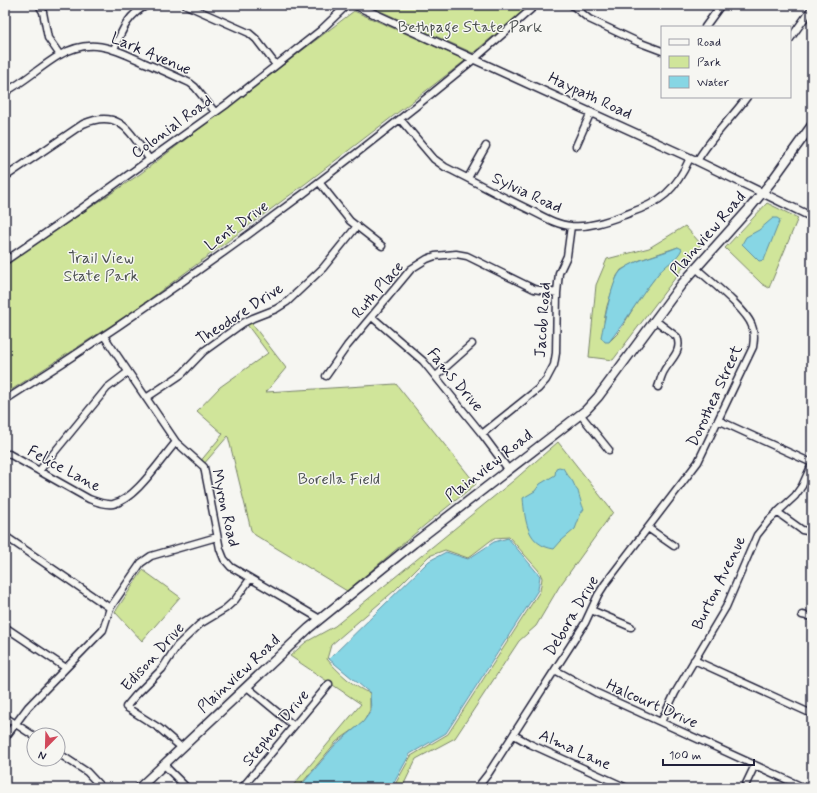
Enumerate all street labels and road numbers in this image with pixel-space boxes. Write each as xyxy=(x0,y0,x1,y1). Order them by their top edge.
street label: Lark Avenue xyxy=(108,28,194,80)
street label: Haypath Road xyxy=(545,67,635,125)
street label: Colonial Road xyxy=(127,90,217,164)
street label: Sylvia Road xyxy=(488,168,566,218)
street label: Plainview Road xyxy=(665,187,751,281)
street label: Lent Drive xyxy=(201,196,273,256)
street label: Ruth Place xyxy=(347,257,409,323)
street label: Theodore Drive xyxy=(192,278,288,350)
street label: Jacob Road xyxy=(530,281,556,359)
street label: Dorothea Street xyxy=(682,341,748,450)
street label: Fams Drive xyxy=(422,344,488,416)
street label: Plainview Road xyxy=(441,425,537,507)
street label: Felice Lane xyxy=(24,441,105,497)
street label: Myron Road xyxy=(206,467,244,549)
street label: Burton Avenue xyxy=(687,532,751,634)
street label: Debora Drive xyxy=(540,572,604,660)
street label: Edison Drive xyxy=(116,618,190,696)
street label: Plainview Road xyxy=(193,630,285,718)
street label: Halcourt Drive xyxy=(603,674,701,734)
street label: Stephen Drive xyxy=(238,685,314,771)
street label: Alma Lane xyxy=(536,725,614,775)

